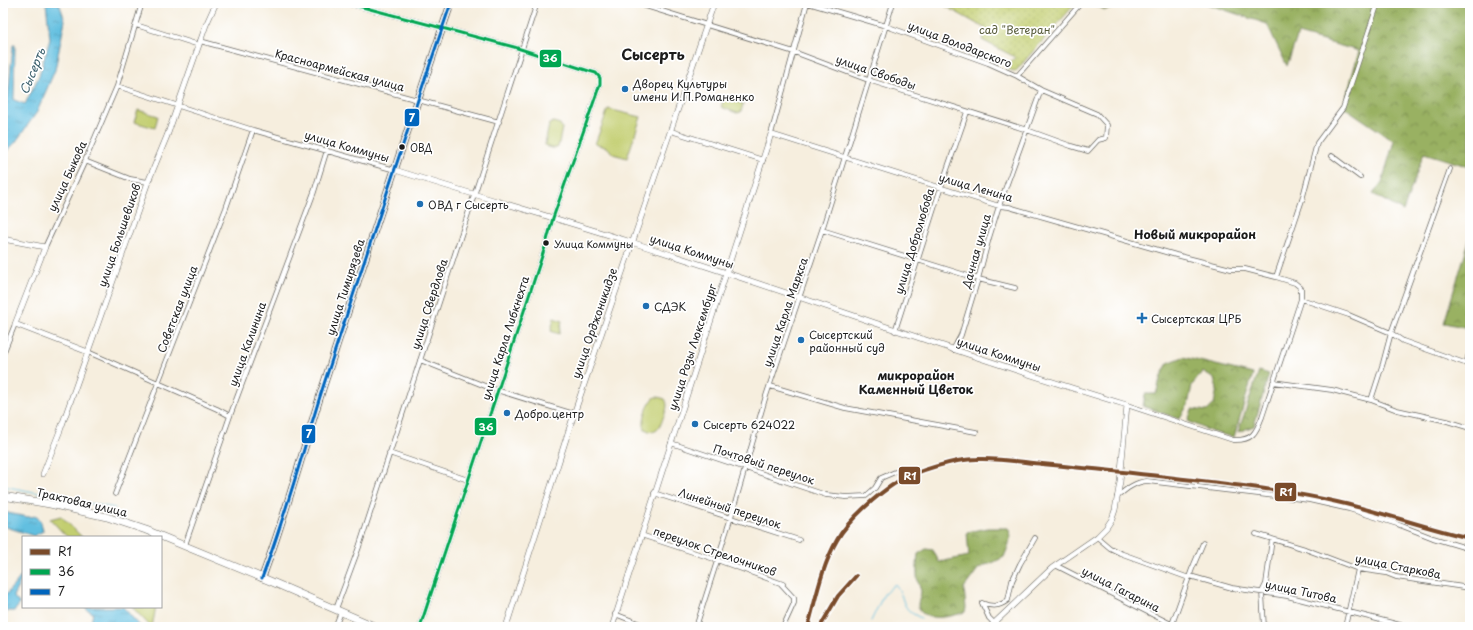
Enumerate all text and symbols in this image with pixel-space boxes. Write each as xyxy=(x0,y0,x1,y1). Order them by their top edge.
street label: улица Володарского xyxy=(906,16,1014,72)
park label: сад "Ветеран" xyxy=(979,21,1055,38)
district label: Сысерть xyxy=(621,42,685,65)
water label: Сысерть xyxy=(15,44,50,97)
street label: Красноармейская улица xyxy=(273,45,407,96)
line badge: 36 xyxy=(539,49,562,68)
text: 36 xyxy=(543,49,558,66)
street label: улица Свободы xyxy=(834,50,918,94)
place label: Дворец Культуры имени И.П.Романенко xyxy=(632,75,754,105)
marker: Дворец Культуры имени И.П.Романенко xyxy=(620,84,630,94)
line badge: 7 xyxy=(404,108,420,127)
text: 7 xyxy=(409,109,416,126)
street label: улица Коммуны xyxy=(303,126,391,166)
street label: улица Быкова xyxy=(43,138,91,214)
place label: ОВД xyxy=(410,140,433,155)
marker: ОВД xyxy=(397,142,407,152)
street label: улица Ленина xyxy=(937,168,1015,206)
street label: улица Большевиков xyxy=(93,181,145,289)
street label: улица Добролюбова xyxy=(890,186,938,296)
place label: ОВД г Сысерть xyxy=(428,196,509,213)
marker: ОВД г Сысерть xyxy=(415,199,425,209)
street label: Дачная улица xyxy=(957,212,995,291)
district label: Новый микрорайон xyxy=(1134,225,1256,243)
street label: улица Коммуны xyxy=(648,229,736,273)
street label: улица Тимирязева xyxy=(321,236,369,338)
place label: Улица Коммуны xyxy=(554,236,633,251)
marker: Улица Коммуны xyxy=(541,238,551,248)
street label: улица Карла Маркса xyxy=(758,255,812,369)
street label: улица Свердлова xyxy=(406,256,452,352)
street label: Советская улица xyxy=(153,263,202,355)
street label: улица Орджоникидзе xyxy=(567,265,621,381)
street label: улица Карла Либкнехта xyxy=(477,274,533,402)
street label: улица Розы Люксембург xyxy=(664,281,721,412)
place label: СДЭК xyxy=(654,298,687,315)
street label: улица Калинина xyxy=(224,299,270,389)
marker: СДЭК xyxy=(641,301,651,311)
place label: Сысертская ЦРБ xyxy=(1151,310,1241,327)
marker: Сысертская ЦРБ xyxy=(1136,312,1148,324)
place label: Сысертский районный суд xyxy=(809,326,885,356)
street label: улица Коммуны xyxy=(955,332,1043,376)
marker: Сысертский районный суд xyxy=(796,335,806,345)
district label: микрорайон Каменный Цветок xyxy=(859,366,974,398)
place label: Добро.центр xyxy=(514,405,584,422)
marker: Добро.центр xyxy=(502,408,512,418)
place label: Сысерть 624022 xyxy=(703,416,795,433)
line badge: 36 xyxy=(474,417,497,436)
text: 36 xyxy=(479,418,494,435)
marker: Сысерть 624022 xyxy=(690,419,700,429)
line badge: 7 xyxy=(301,424,316,444)
text: 7 xyxy=(306,425,313,442)
street label: Почтовый переулок xyxy=(711,440,818,489)
line badge: R1 xyxy=(898,466,921,485)
text: R1 xyxy=(904,467,916,484)
line badge: R1 xyxy=(1274,482,1297,502)
street label: Трактовая улица xyxy=(35,483,129,521)
street label: Линейный переулок xyxy=(677,483,784,533)
text: R1 xyxy=(1280,483,1292,500)
street label: переулок Стрелочников xyxy=(651,522,779,580)
legend xyxy=(22,536,162,608)
text: R1 xyxy=(58,542,72,560)
street label: улица Старкова xyxy=(1354,549,1442,583)
text: 36 xyxy=(58,562,74,580)
street label: улица Гагарина xyxy=(1079,562,1163,616)
street label: улица Титова xyxy=(1264,575,1339,607)
text: 7 xyxy=(58,582,65,600)

